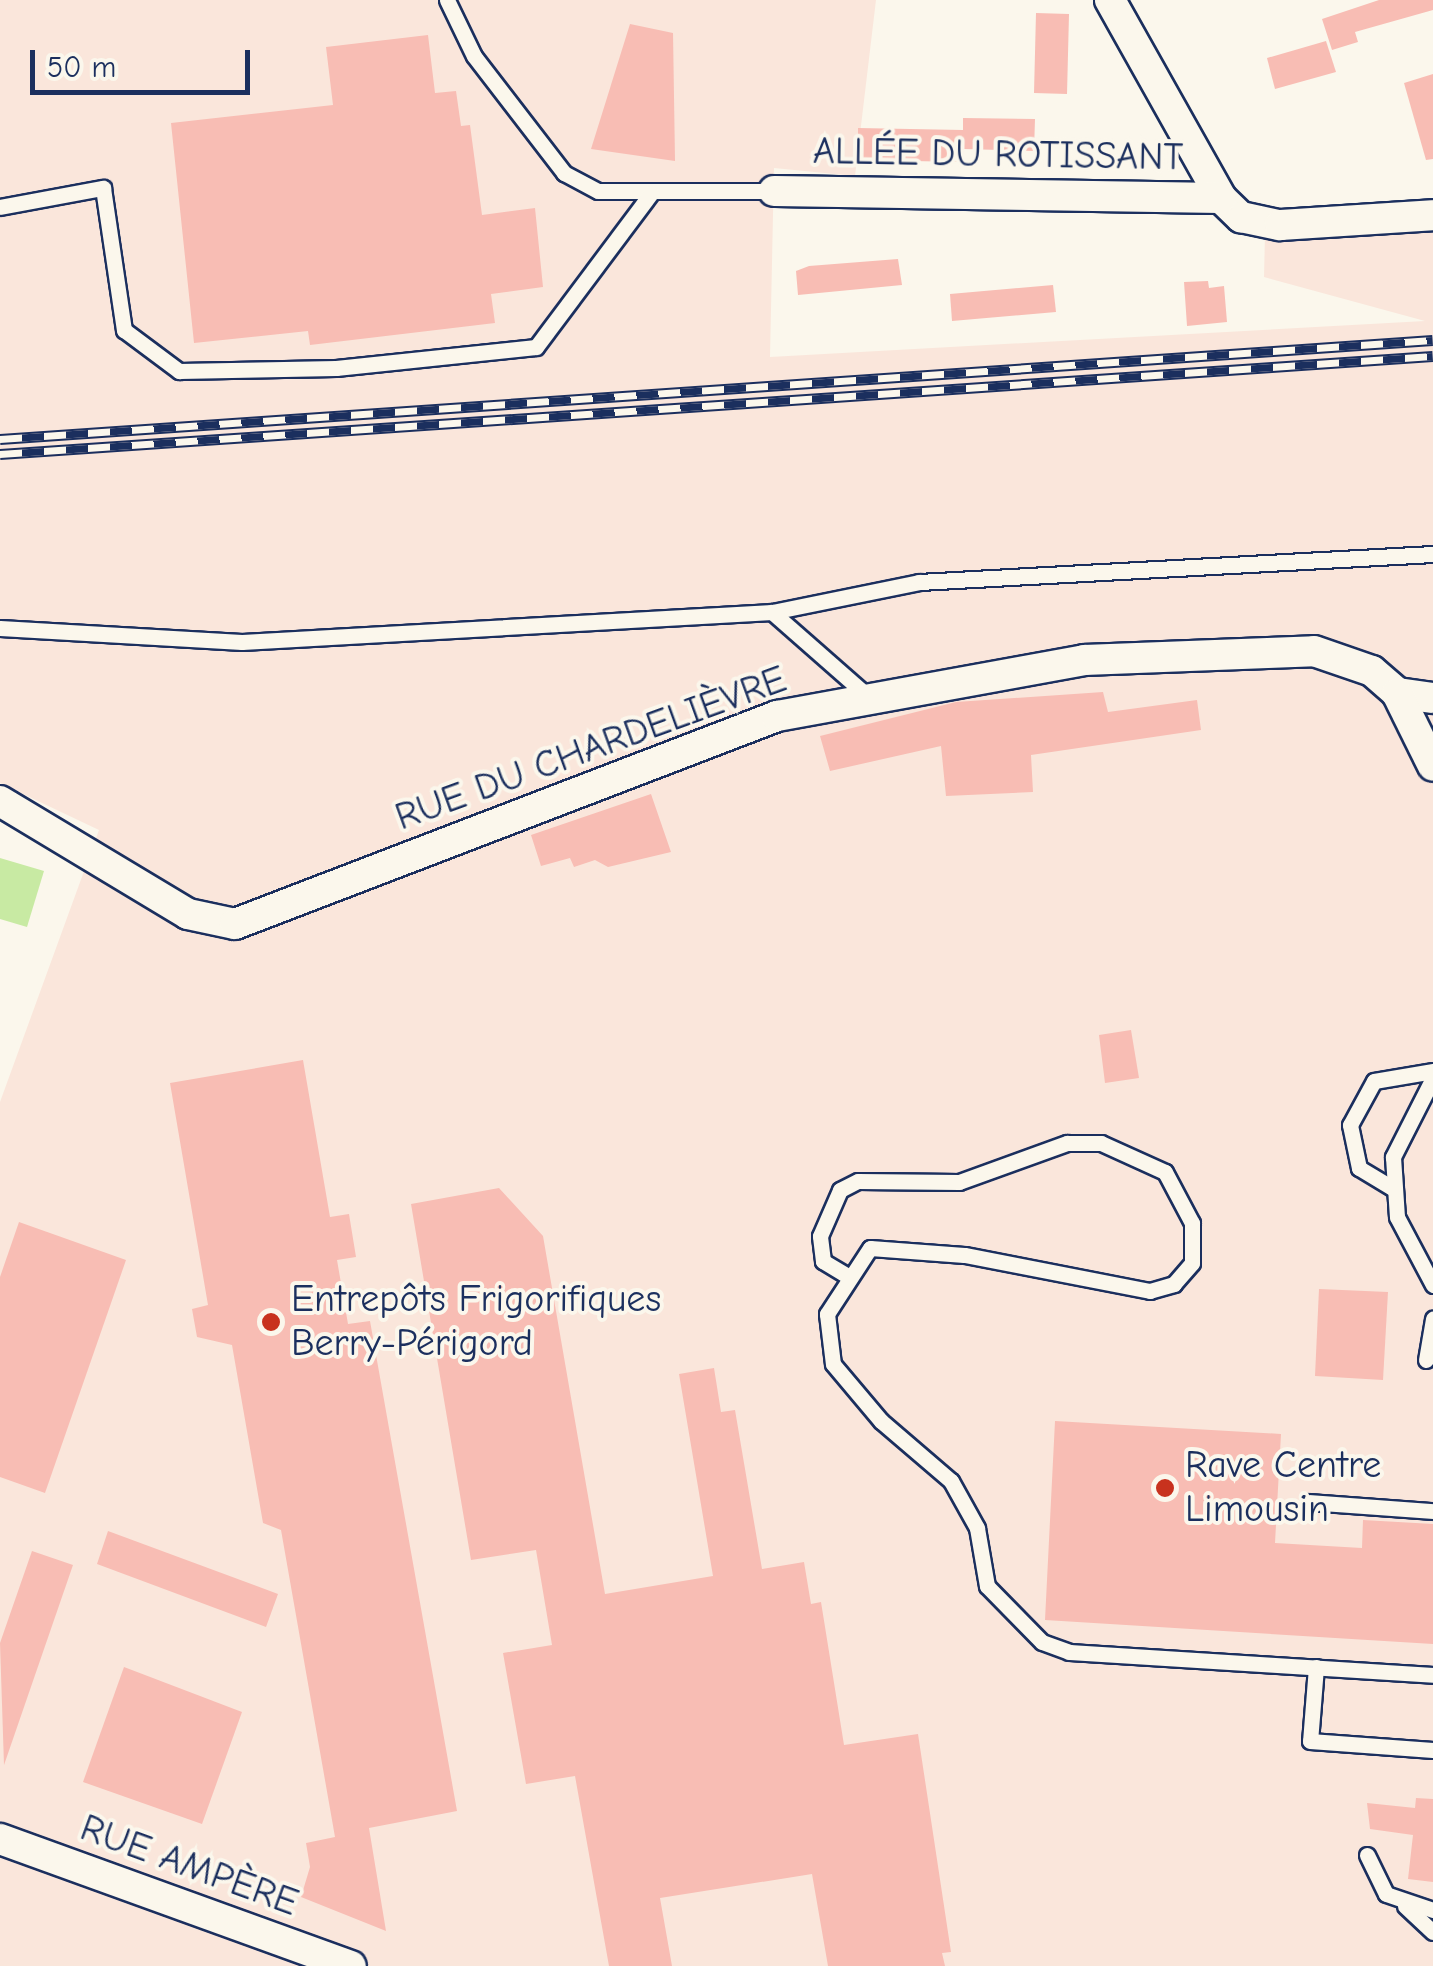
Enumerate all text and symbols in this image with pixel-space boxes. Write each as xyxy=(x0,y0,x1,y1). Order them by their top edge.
scale bar xyxy=(35,30,255,92)
text: 50 m xyxy=(47,50,116,85)
street label: ALLÉE DU ROTISSANT xyxy=(812,129,1184,181)
street label: RUE DU CHARDELIÈVRE xyxy=(389,657,793,841)
place label: Entrepôts Frigorifiques Berry-Périgord xyxy=(291,1277,661,1366)
marker: Entrepôts Frigorifiques Berry-Périgord xyxy=(260,1311,282,1333)
place label: Rave Centre Limousin xyxy=(1185,1443,1381,1532)
marker: Rave Centre Limousin xyxy=(1154,1477,1176,1499)
street label: RUE AMPÈRE xyxy=(74,1806,304,1926)

